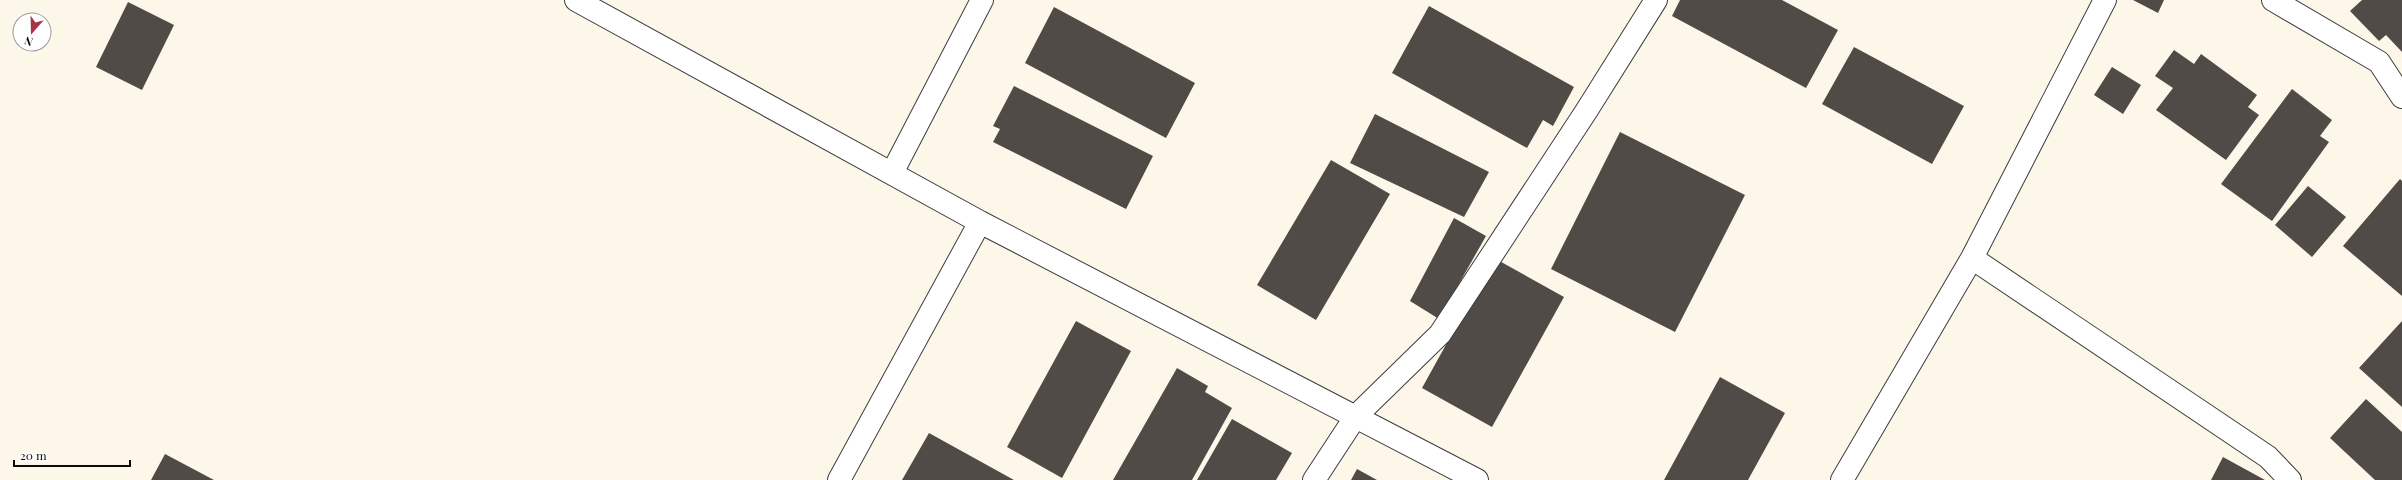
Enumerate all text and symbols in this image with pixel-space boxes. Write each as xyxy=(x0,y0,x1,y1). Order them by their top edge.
north arrow xyxy=(12,12,52,52)
text: N xyxy=(22,33,35,50)
scale bar xyxy=(14,442,130,468)
text: 20 m xyxy=(20,447,47,463)

